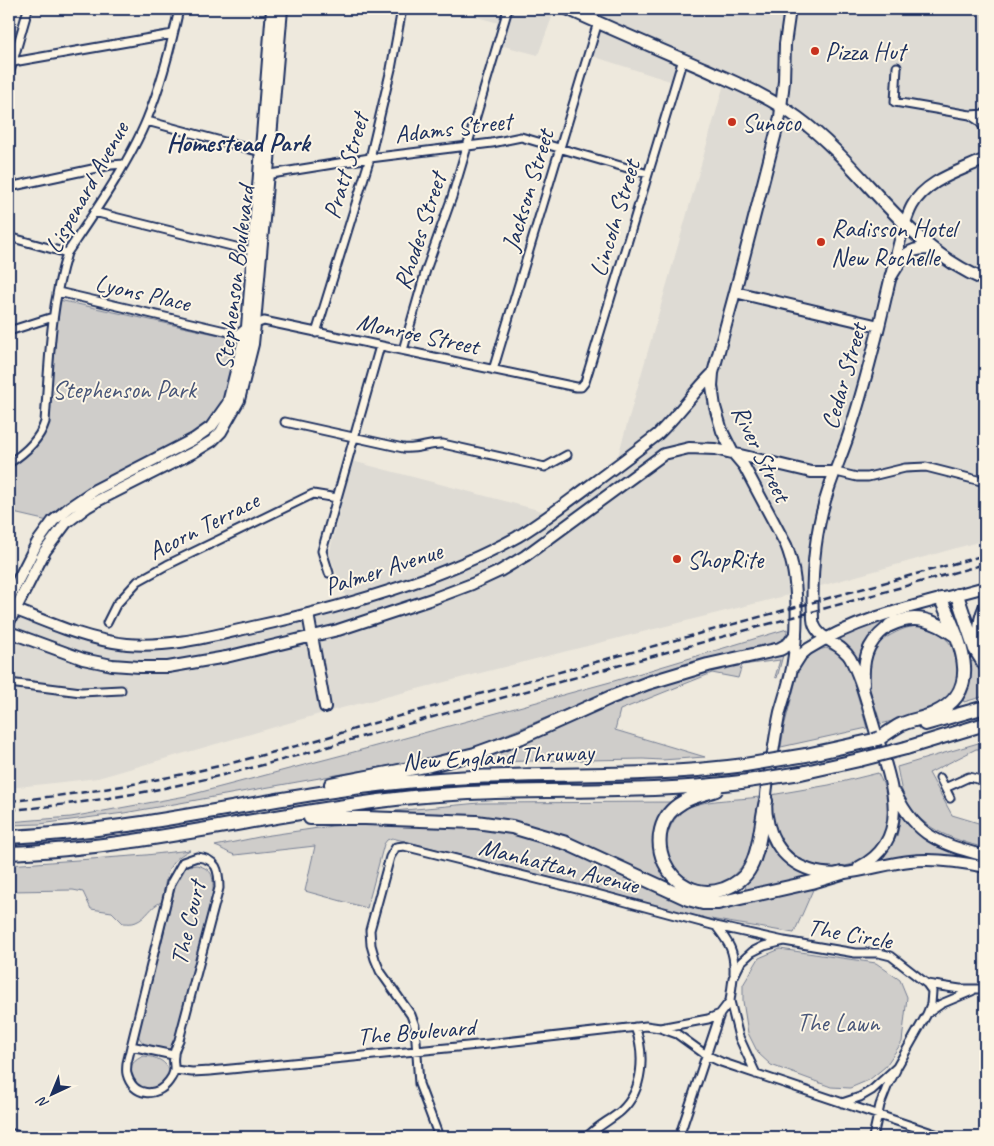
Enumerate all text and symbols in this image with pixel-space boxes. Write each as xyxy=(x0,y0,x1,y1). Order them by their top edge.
place label: Pizza Hut xyxy=(825,36,909,68)
marker: Pizza Hut xyxy=(809,45,821,57)
street label: Adams Street xyxy=(393,104,517,151)
street label: Pratt Street xyxy=(316,106,377,223)
place label: Sunoco xyxy=(742,107,802,139)
street label: Lispenard Avenue xyxy=(38,114,137,259)
marker: Sunoco xyxy=(726,116,738,128)
street label: Jackson Street xyxy=(494,123,562,256)
district label: Homestead Park xyxy=(166,126,312,159)
street label: Lincoln Street xyxy=(582,154,649,280)
street label: Rhodes Street xyxy=(386,165,455,294)
street label: Stephenson Boulevard xyxy=(208,180,263,372)
place label: Radisson Hotel New Rochelle xyxy=(831,213,961,274)
marker: Radisson Hotel New Rochelle xyxy=(815,236,827,248)
street label: Lyons Place xyxy=(92,267,195,320)
street label: Monroe Street xyxy=(354,305,484,363)
street label: Cedar Street xyxy=(814,317,875,433)
park label: Stephenson Park xyxy=(52,374,198,406)
street label: River Street xyxy=(724,400,799,510)
street label: Acorn Terrace xyxy=(143,483,266,567)
street label: Palmer Avenue xyxy=(320,534,448,603)
place label: ShopRite xyxy=(687,544,765,576)
marker: ShopRite xyxy=(671,553,683,565)
street label: New England Thruway xyxy=(402,736,597,778)
street label: Manhattan Avenue xyxy=(476,831,644,902)
street label: The Court xyxy=(163,875,214,968)
street label: The Circle xyxy=(805,911,896,957)
park label: The Lawn xyxy=(797,1007,881,1039)
street label: The Boulevard xyxy=(356,1011,480,1053)
north arrow xyxy=(28,1068,78,1118)
text: N xyxy=(33,1092,52,1112)

